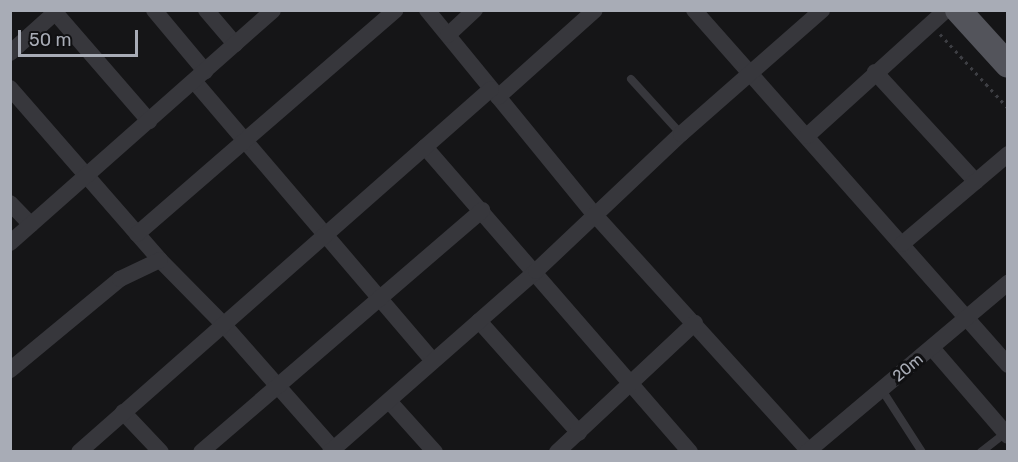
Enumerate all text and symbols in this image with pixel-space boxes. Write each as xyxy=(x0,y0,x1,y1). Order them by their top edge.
scale bar xyxy=(21,18,141,56)
text: 50 m xyxy=(29,29,72,51)
street label: 20m xyxy=(889,350,927,386)

